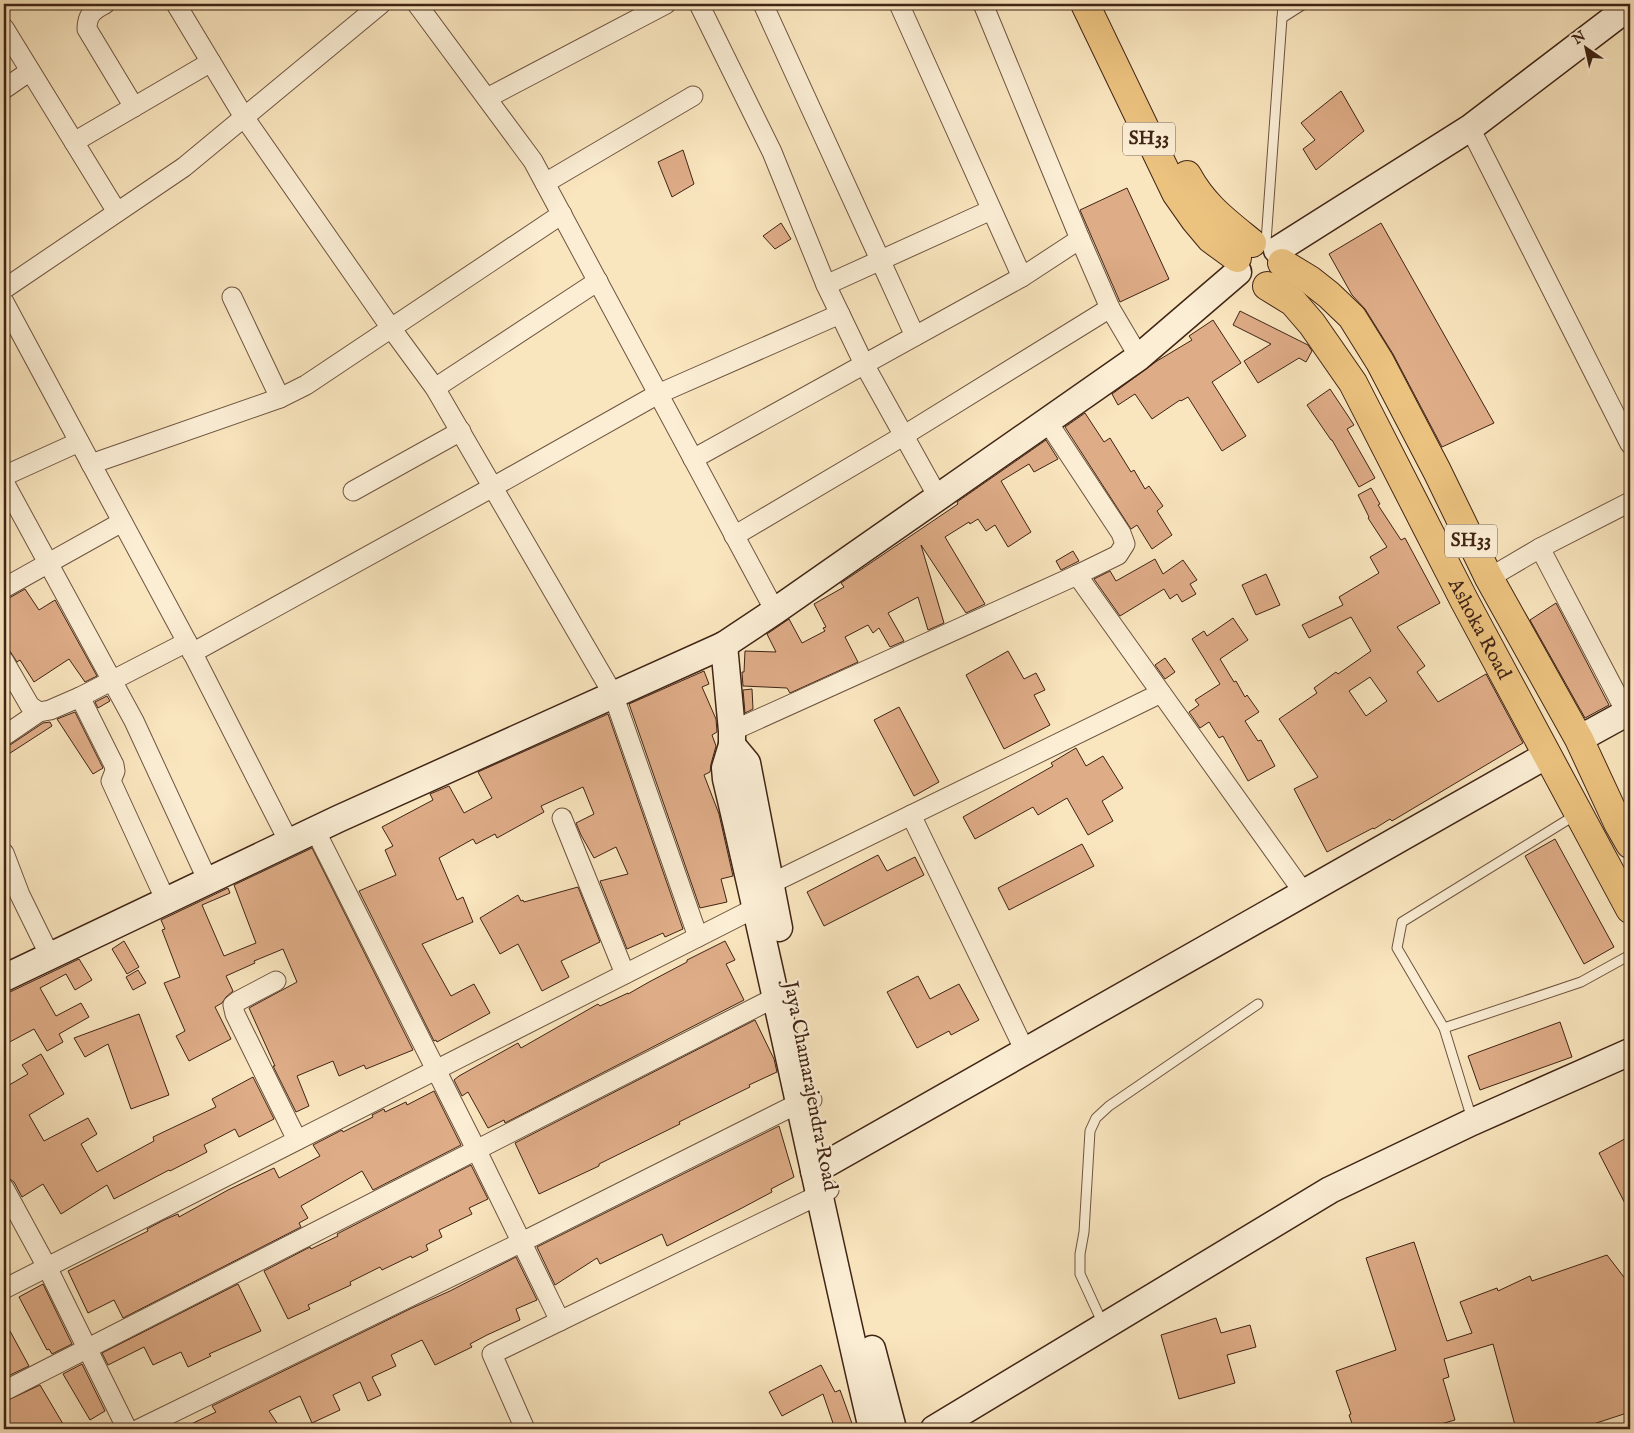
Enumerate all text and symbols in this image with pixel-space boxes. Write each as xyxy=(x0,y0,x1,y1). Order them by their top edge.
north arrow xyxy=(1562,22,1612,72)
text: N xyxy=(1568,27,1589,49)
road number: SH33 xyxy=(1123,122,1175,156)
road number: SH33 xyxy=(1445,524,1497,558)
street label: Ashoka Road xyxy=(1442,573,1517,684)
street label: Jaya Chamarajendra Road xyxy=(777,977,843,1193)

